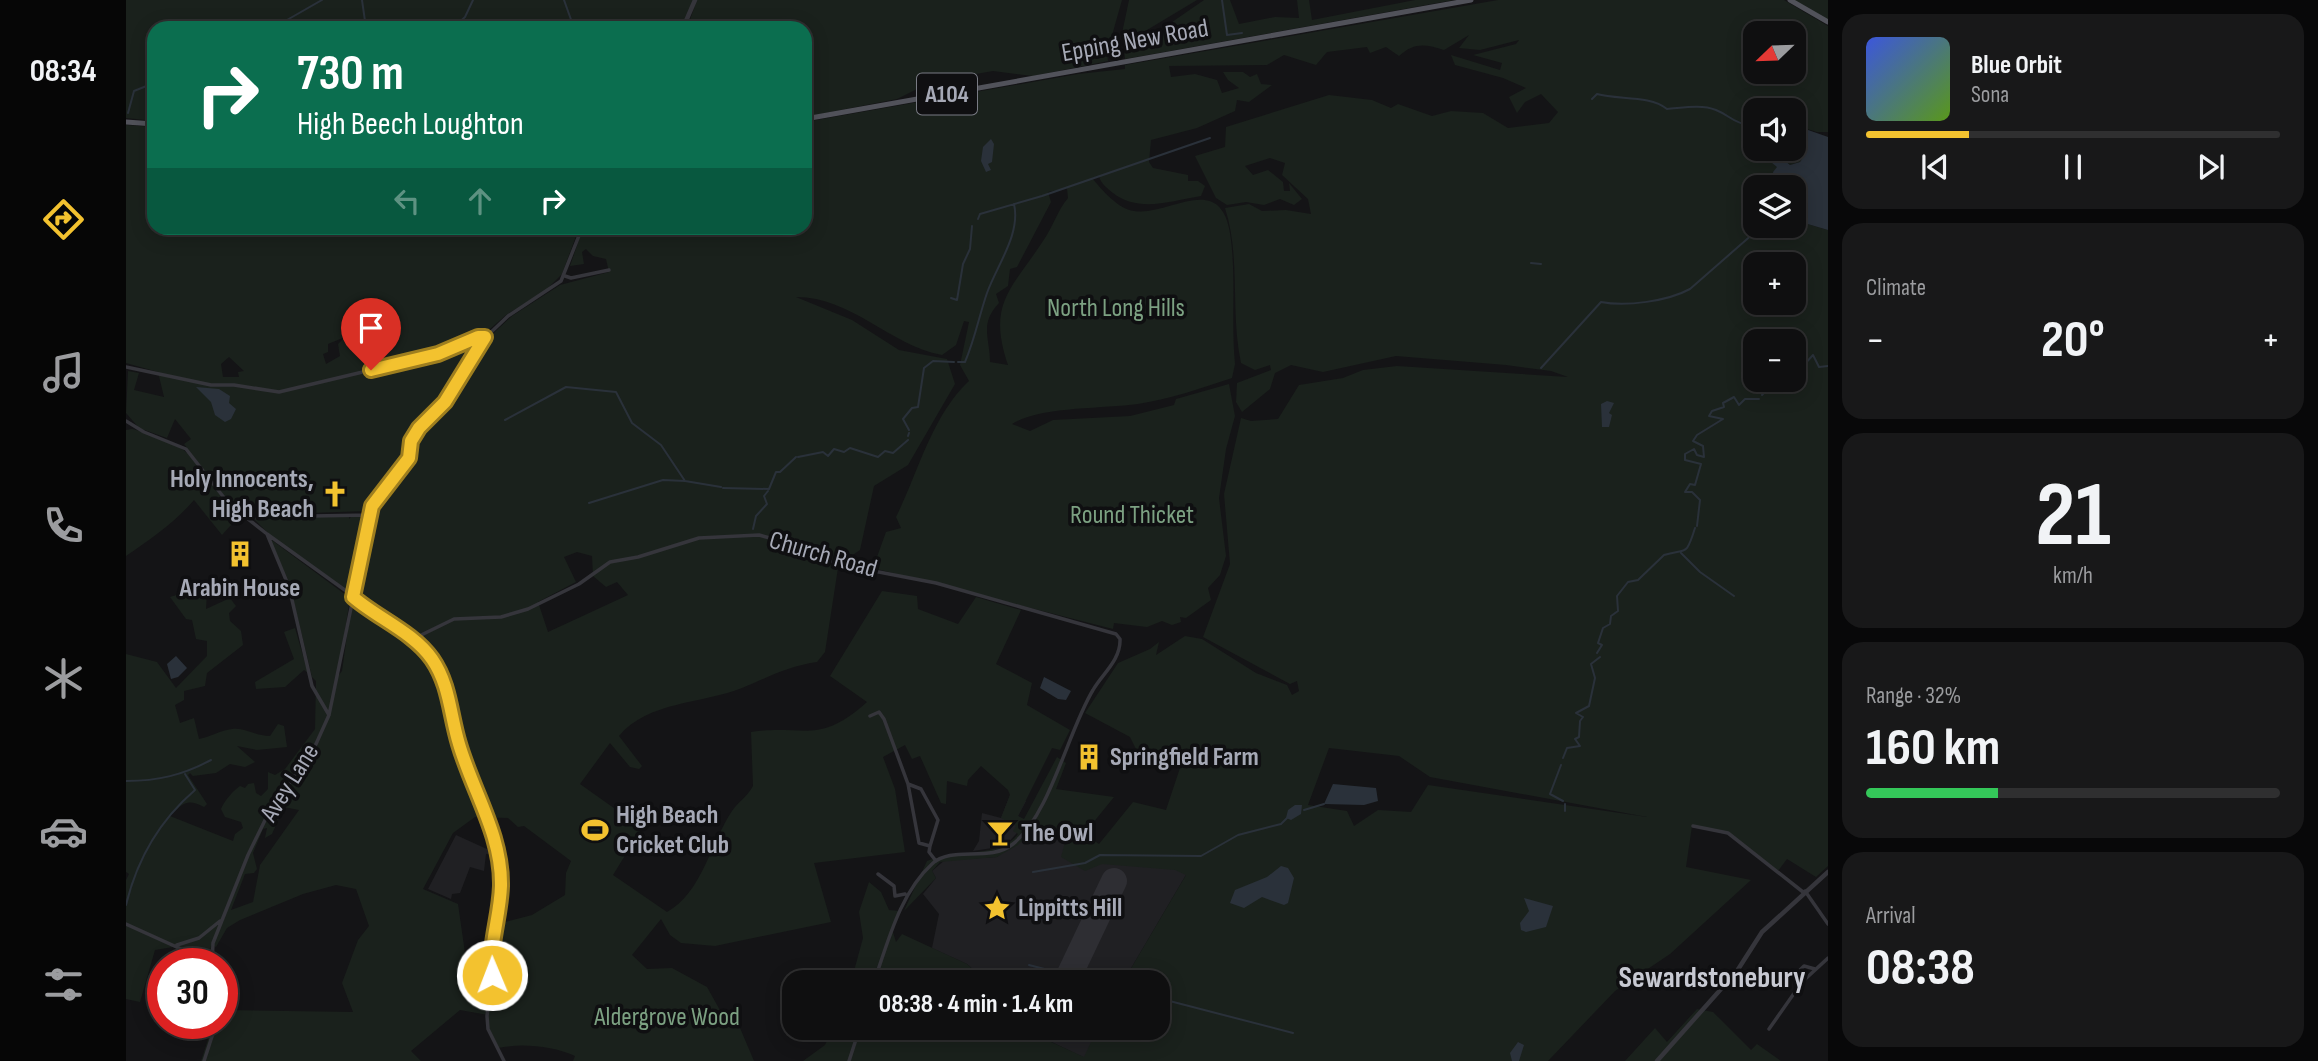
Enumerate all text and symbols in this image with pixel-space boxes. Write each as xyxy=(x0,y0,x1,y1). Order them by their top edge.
street label: Epping New Road xyxy=(1059,13,1211,69)
north arrow xyxy=(1743,21,1806,84)
map controls xyxy=(1743,21,1806,392)
text: 730 m xyxy=(297,45,404,104)
icon: right xyxy=(182,49,273,140)
text: Blue Orbit xyxy=(1971,50,2062,81)
text: 08:34 xyxy=(30,52,96,91)
road number: A104 xyxy=(917,74,977,114)
text: Sona xyxy=(1971,81,2009,109)
button: sound xyxy=(1743,98,1806,161)
text: High Beech Loughton xyxy=(297,105,524,144)
icon: previous xyxy=(1916,148,1954,186)
icon: pause xyxy=(2054,148,2092,186)
icon: next xyxy=(2192,148,2230,186)
button: layers xyxy=(1743,175,1806,238)
icon: left xyxy=(388,182,426,220)
icon: ahead xyxy=(461,182,499,220)
icon: right xyxy=(534,182,572,220)
icon: directions xyxy=(39,195,88,244)
button: + xyxy=(1743,252,1806,315)
text: Climate xyxy=(1866,274,1926,302)
park label: North Long Hills xyxy=(1047,293,1185,324)
pin xyxy=(341,298,401,370)
icon: arrive xyxy=(352,309,390,347)
text: 20° xyxy=(2041,309,2105,372)
text: − xyxy=(1866,318,1885,363)
text: + xyxy=(2261,318,2280,363)
button: − xyxy=(1743,329,1806,392)
icon: music xyxy=(39,348,88,397)
text: 21 xyxy=(2035,462,2111,571)
place label: Holy Innocents, High Beach xyxy=(170,464,314,525)
church icon: Holy Innocents, High Beach xyxy=(320,479,350,509)
park label: Round Thicket xyxy=(1070,500,1194,531)
icon: phone xyxy=(39,501,88,550)
street label: Church Road xyxy=(766,525,880,585)
building icon: Arabin House xyxy=(225,539,255,569)
text: km/h xyxy=(2053,562,2093,590)
place label: Arabin House xyxy=(179,573,300,604)
icon: climate xyxy=(39,654,88,703)
text: Range · 32% xyxy=(1866,682,1961,710)
text: 160 km xyxy=(1866,717,2000,780)
street label: Avey Lane xyxy=(253,738,326,829)
building icon: Springfield Farm xyxy=(1074,742,1104,772)
place label: Springfield Farm xyxy=(1110,742,1259,773)
place label: High Beach Cricket Club xyxy=(616,800,729,861)
icon: car xyxy=(39,807,88,856)
sports icon: High Beach Cricket Club xyxy=(580,815,610,845)
bar icon: The Owl xyxy=(985,818,1015,848)
place label: The Owl xyxy=(1021,818,1093,849)
place icon: Lippitts Hill xyxy=(982,893,1012,923)
place label: Lippitts Hill xyxy=(1018,893,1122,924)
text: Arrival xyxy=(1866,902,1915,930)
text: 08:38 xyxy=(1866,937,1975,1000)
position arrow xyxy=(455,938,529,1012)
speed limit sign: 30 xyxy=(147,948,238,1039)
icon: filters xyxy=(39,960,88,1009)
district label: Sewardstonebury xyxy=(1619,960,1806,996)
text: 08:38 · 4 min · 1.4 km xyxy=(879,989,1073,1020)
park label: Aldergrove Wood xyxy=(593,1002,740,1033)

